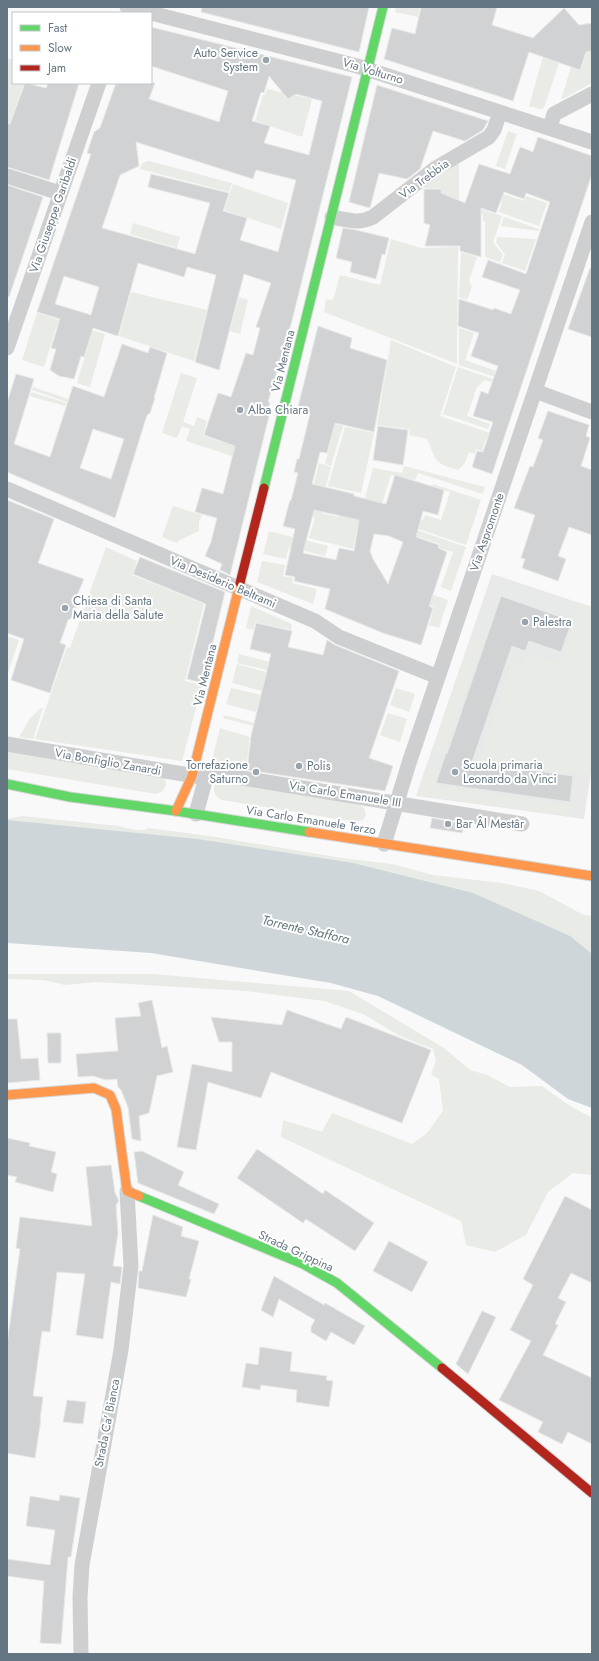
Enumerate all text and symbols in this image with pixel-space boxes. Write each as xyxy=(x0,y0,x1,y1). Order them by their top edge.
legend xyxy=(12,12,152,84)
text: Fast xyxy=(48,19,67,37)
text: Slow xyxy=(48,39,73,57)
place label: Auto Service System xyxy=(193,44,258,76)
street label: Via Volturno xyxy=(340,53,406,89)
marker: Auto Service System xyxy=(261,55,271,65)
text: Jam xyxy=(46,59,66,77)
street label: Via Giuseppe Garibaldi xyxy=(25,155,81,275)
street label: Via Trebbia xyxy=(395,155,453,203)
street label: Via Mentana xyxy=(267,328,299,394)
place label: Alba Chiara xyxy=(248,401,308,419)
marker: Alba Chiara xyxy=(235,405,245,415)
street label: Via Aspromonte xyxy=(465,490,509,574)
street label: Via Desiderio Beltrami xyxy=(167,551,279,613)
place label: Chiesa di Santa Maria della Salute xyxy=(73,592,163,624)
marker: Chiesa di Santa Maria della Salute xyxy=(60,603,70,613)
place label: Palestra xyxy=(533,613,572,631)
marker: Palestra xyxy=(520,617,530,627)
street label: Via Mentana xyxy=(189,642,221,708)
street label: Via Bonfiglio Zanardi xyxy=(53,744,163,780)
place label: Torrefazione Saturno xyxy=(186,756,248,788)
place label: Scuola primaria Leonardo da Vinci xyxy=(463,756,557,788)
place label: Polis xyxy=(307,757,331,775)
marker: Polis xyxy=(294,761,304,771)
marker: Torrefazione Saturno xyxy=(251,767,261,777)
marker: Scuola primaria Leonardo da Vinci xyxy=(450,767,460,777)
street label: Via Carlo Emanuele III xyxy=(288,776,402,812)
street label: Via Carlo Emanuele Terzo xyxy=(245,801,378,839)
place label: Bar Âl Mestâr xyxy=(456,815,525,833)
marker: Bar Âl Mestâr xyxy=(443,819,453,829)
water label: Torrente Staffora xyxy=(260,910,352,949)
street label: Strada Grippina xyxy=(256,1226,337,1276)
street label: Strada Ca' Bianca xyxy=(90,1377,124,1469)

